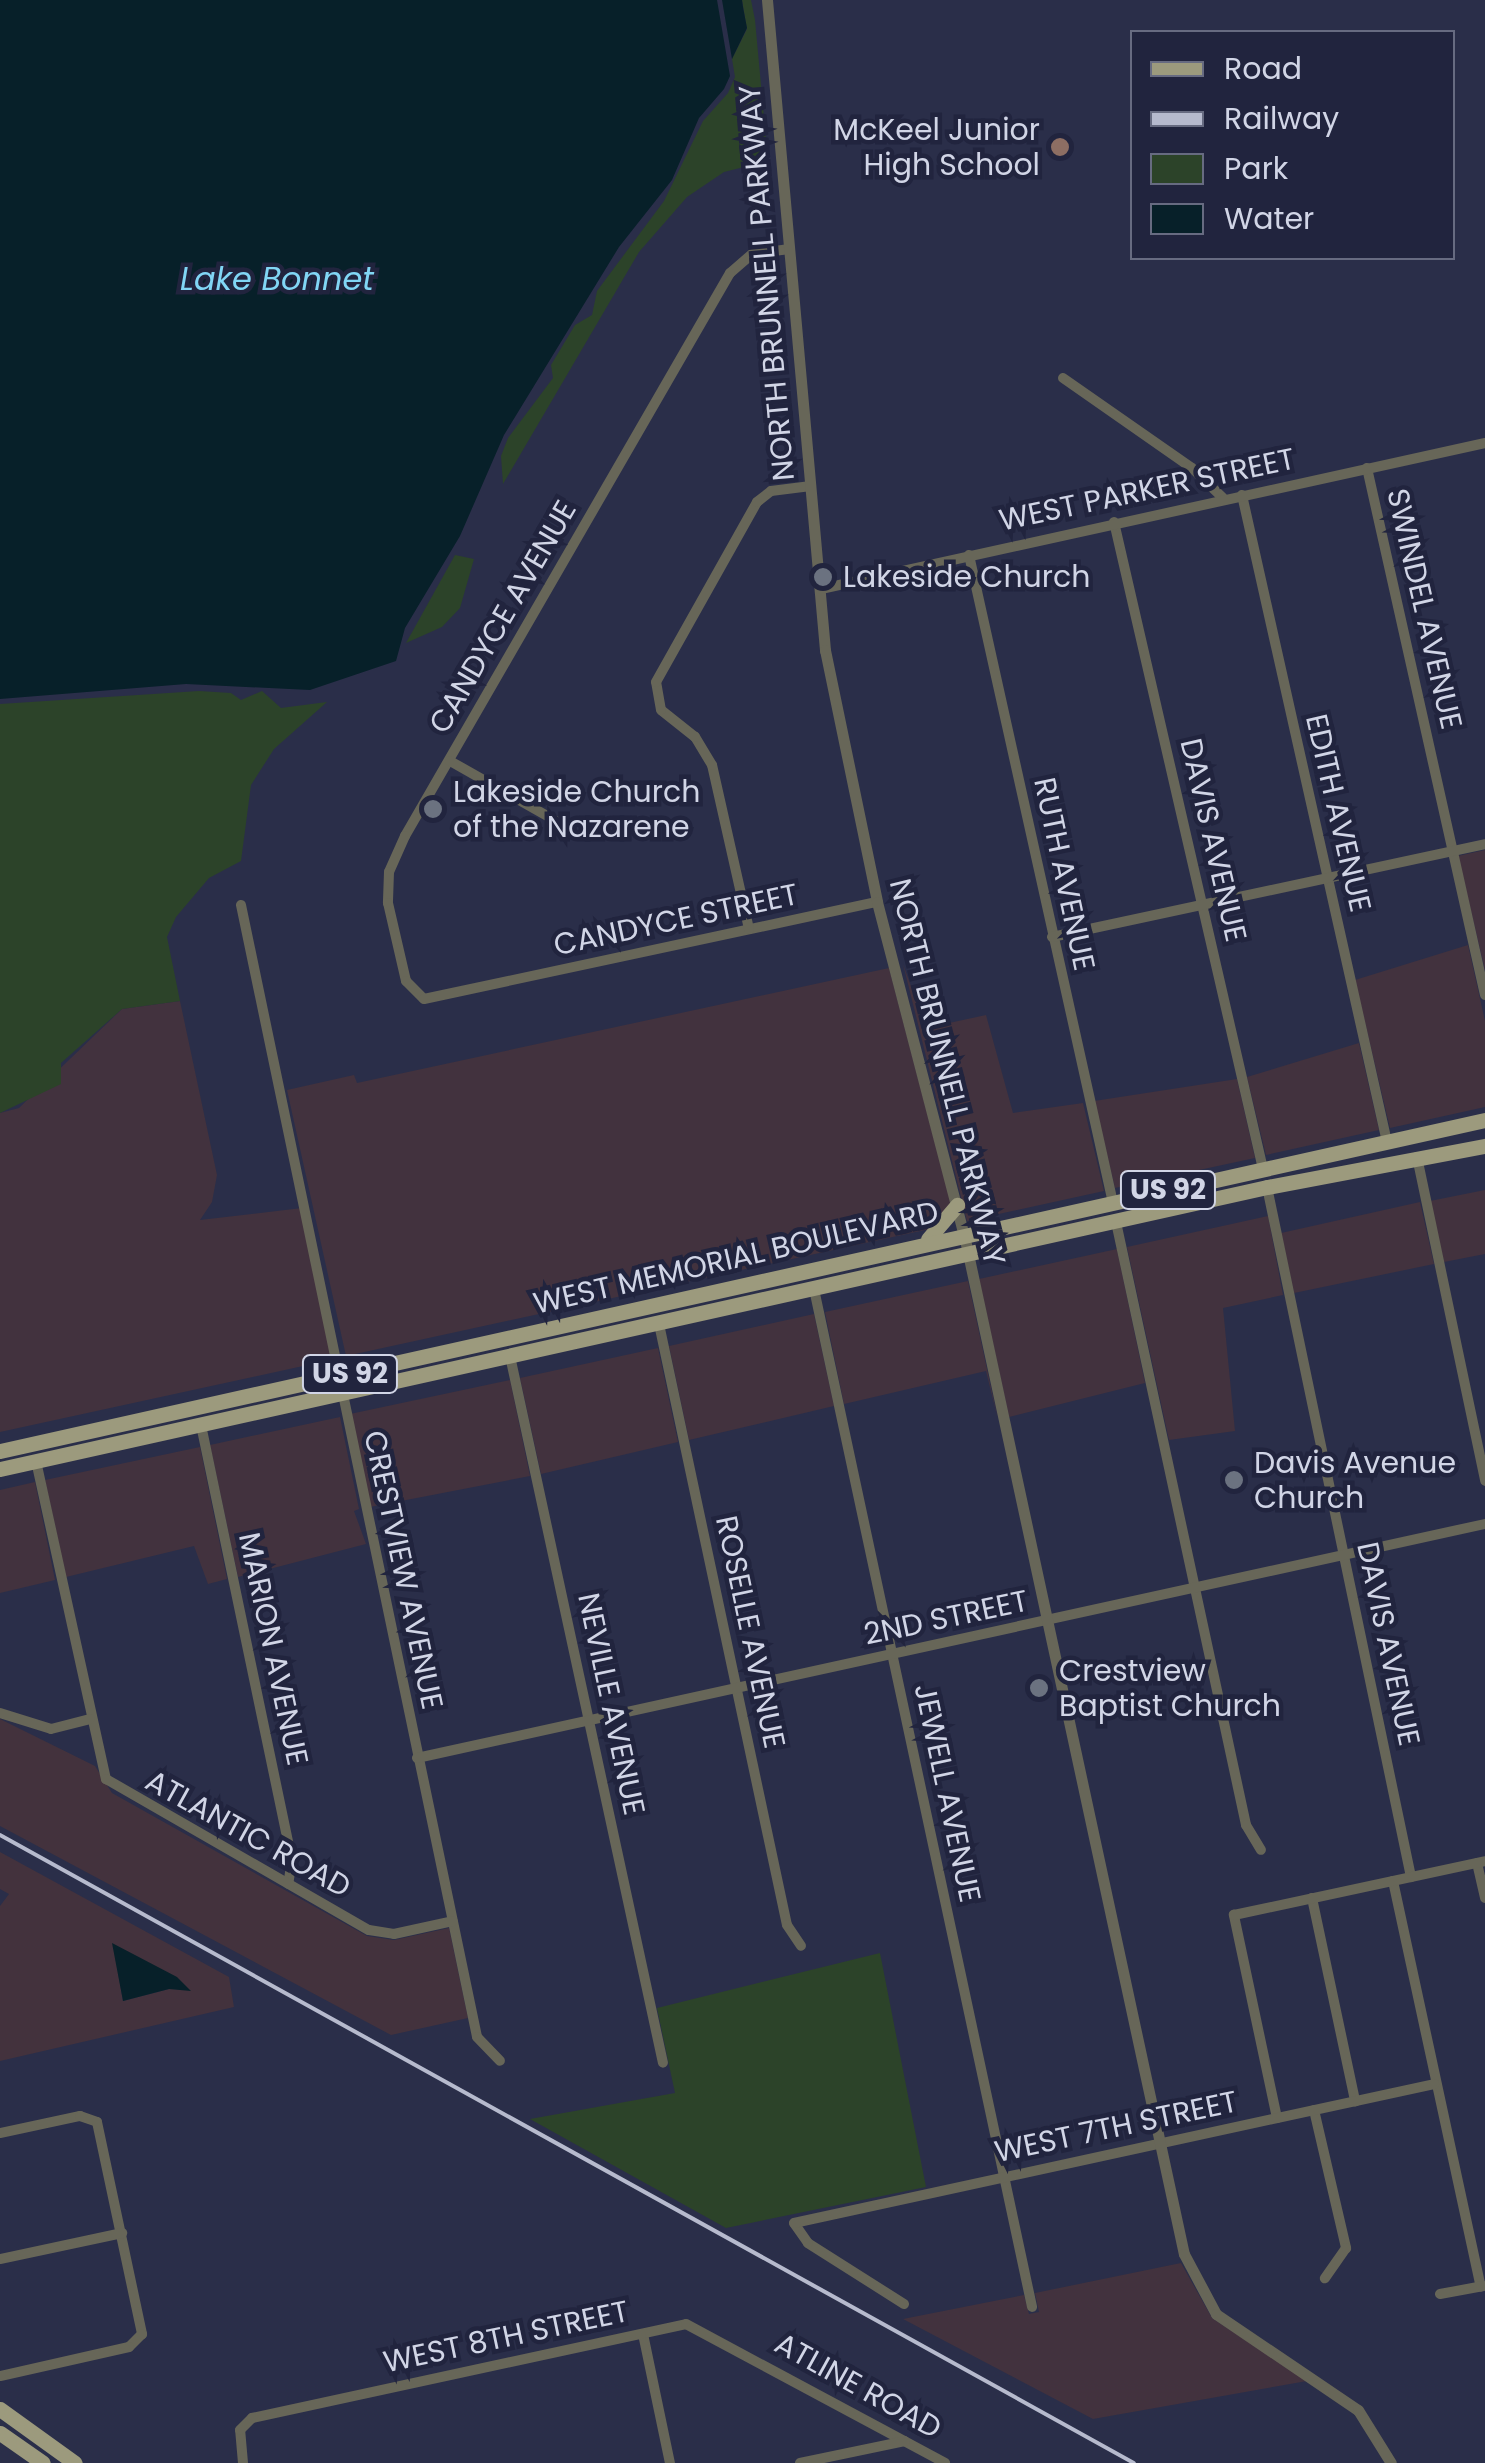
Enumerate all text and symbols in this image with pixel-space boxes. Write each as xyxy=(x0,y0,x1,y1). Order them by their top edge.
legend xyxy=(1130,30,1455,260)
text: Road xyxy=(1224,47,1302,90)
street label: NORTH BRUNNELL PARKWAY xyxy=(732,84,802,482)
text: Railway xyxy=(1224,97,1339,140)
place label: McKeel Junior High School xyxy=(833,112,1040,182)
marker: McKeel Junior High School xyxy=(1049,136,1071,158)
text: Park xyxy=(1224,147,1288,190)
text: Water xyxy=(1224,197,1314,240)
water label: Lake Bonnet xyxy=(180,260,374,298)
street label: WEST PARKER STREET xyxy=(996,441,1298,539)
street label: SWINDEL AVENUE xyxy=(1379,485,1469,733)
street label: CANDYCE AVENUE xyxy=(422,494,584,740)
place label: Lakeside Church xyxy=(843,559,1090,595)
marker: Lakeside Church xyxy=(812,566,834,588)
street label: EDITH AVENUE xyxy=(1298,711,1378,915)
street label: DAVIS AVENUE xyxy=(1172,735,1254,945)
place label: Lakeside Church of the Nazarene xyxy=(453,774,700,844)
street label: RUTH AVENUE xyxy=(1026,774,1102,974)
marker: Lakeside Church of the Nazarene xyxy=(422,798,444,820)
street label: NORTH BRUNNELL PARKWAY xyxy=(881,875,1013,1269)
street label: CANDYCE STREET xyxy=(551,877,801,963)
road number: US 92 xyxy=(1118,1167,1218,1213)
street label: WEST MEMORIAL BOULEVARD xyxy=(530,1194,942,1322)
road number: US 92 xyxy=(300,1351,400,1397)
street label: CRESTVIEW AVENUE xyxy=(356,1428,450,1712)
place label: Davis Avenue Church xyxy=(1254,1445,1456,1516)
marker: Davis Avenue Church xyxy=(1223,1469,1245,1491)
street label: ROSELLE AVENUE xyxy=(708,1512,792,1752)
street label: MARION AVENUE xyxy=(231,1529,315,1769)
street label: DAVIS AVENUE xyxy=(1349,1539,1427,1749)
street label: 2ND STREET xyxy=(861,1583,1031,1653)
street label: NEVILLE AVENUE xyxy=(570,1590,652,1818)
place label: Crestview Baptist Church xyxy=(1059,1653,1281,1724)
marker: Crestview Baptist Church xyxy=(1028,1677,1050,1699)
street label: JEWELL AVENUE xyxy=(906,1680,988,1906)
street label: ATLANTIC ROAD xyxy=(139,1763,357,1905)
street label: WEST 7TH STREET xyxy=(991,2084,1241,2170)
street label: WEST 8TH STREET xyxy=(380,2293,632,2381)
street label: ATLINE ROAD xyxy=(769,2326,947,2446)

